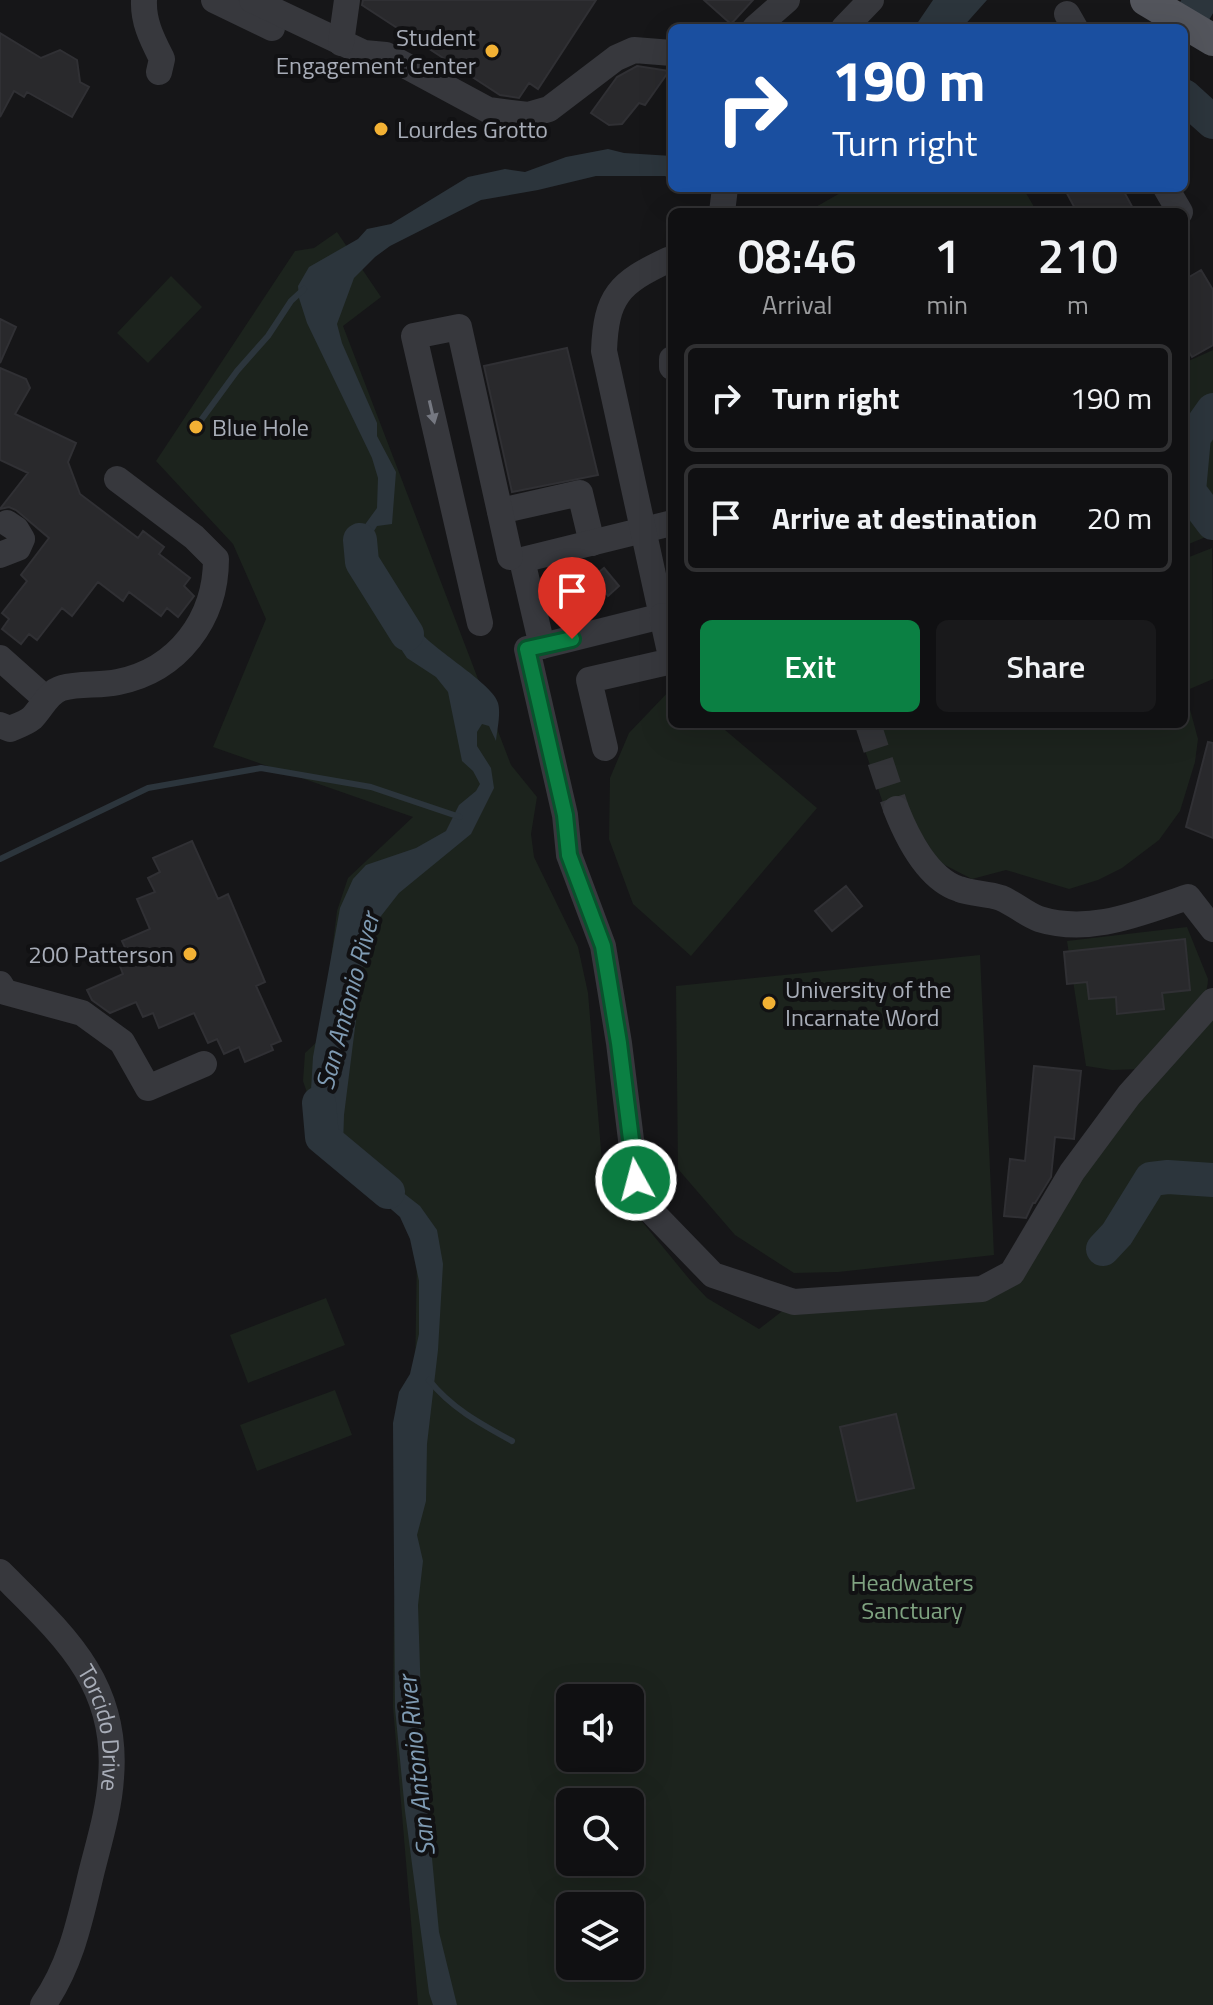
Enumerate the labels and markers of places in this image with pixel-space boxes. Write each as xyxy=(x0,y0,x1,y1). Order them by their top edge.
place label: Student Engagement Center xyxy=(276,19,477,83)
marker: Student Engagement Center xyxy=(483,42,501,60)
place label: Lourdes Grotto xyxy=(397,111,548,147)
marker: Lourdes Grotto xyxy=(372,120,390,138)
place label: Blue Hole xyxy=(212,409,309,445)
marker: Blue Hole xyxy=(187,418,205,436)
pin xyxy=(538,557,606,639)
place label: 200 Patterson xyxy=(28,936,174,972)
marker: 200 Patterson xyxy=(181,945,199,963)
place label: University of the Incarnate Word xyxy=(785,971,951,1035)
marker: University of the Incarnate Word xyxy=(760,994,778,1012)

